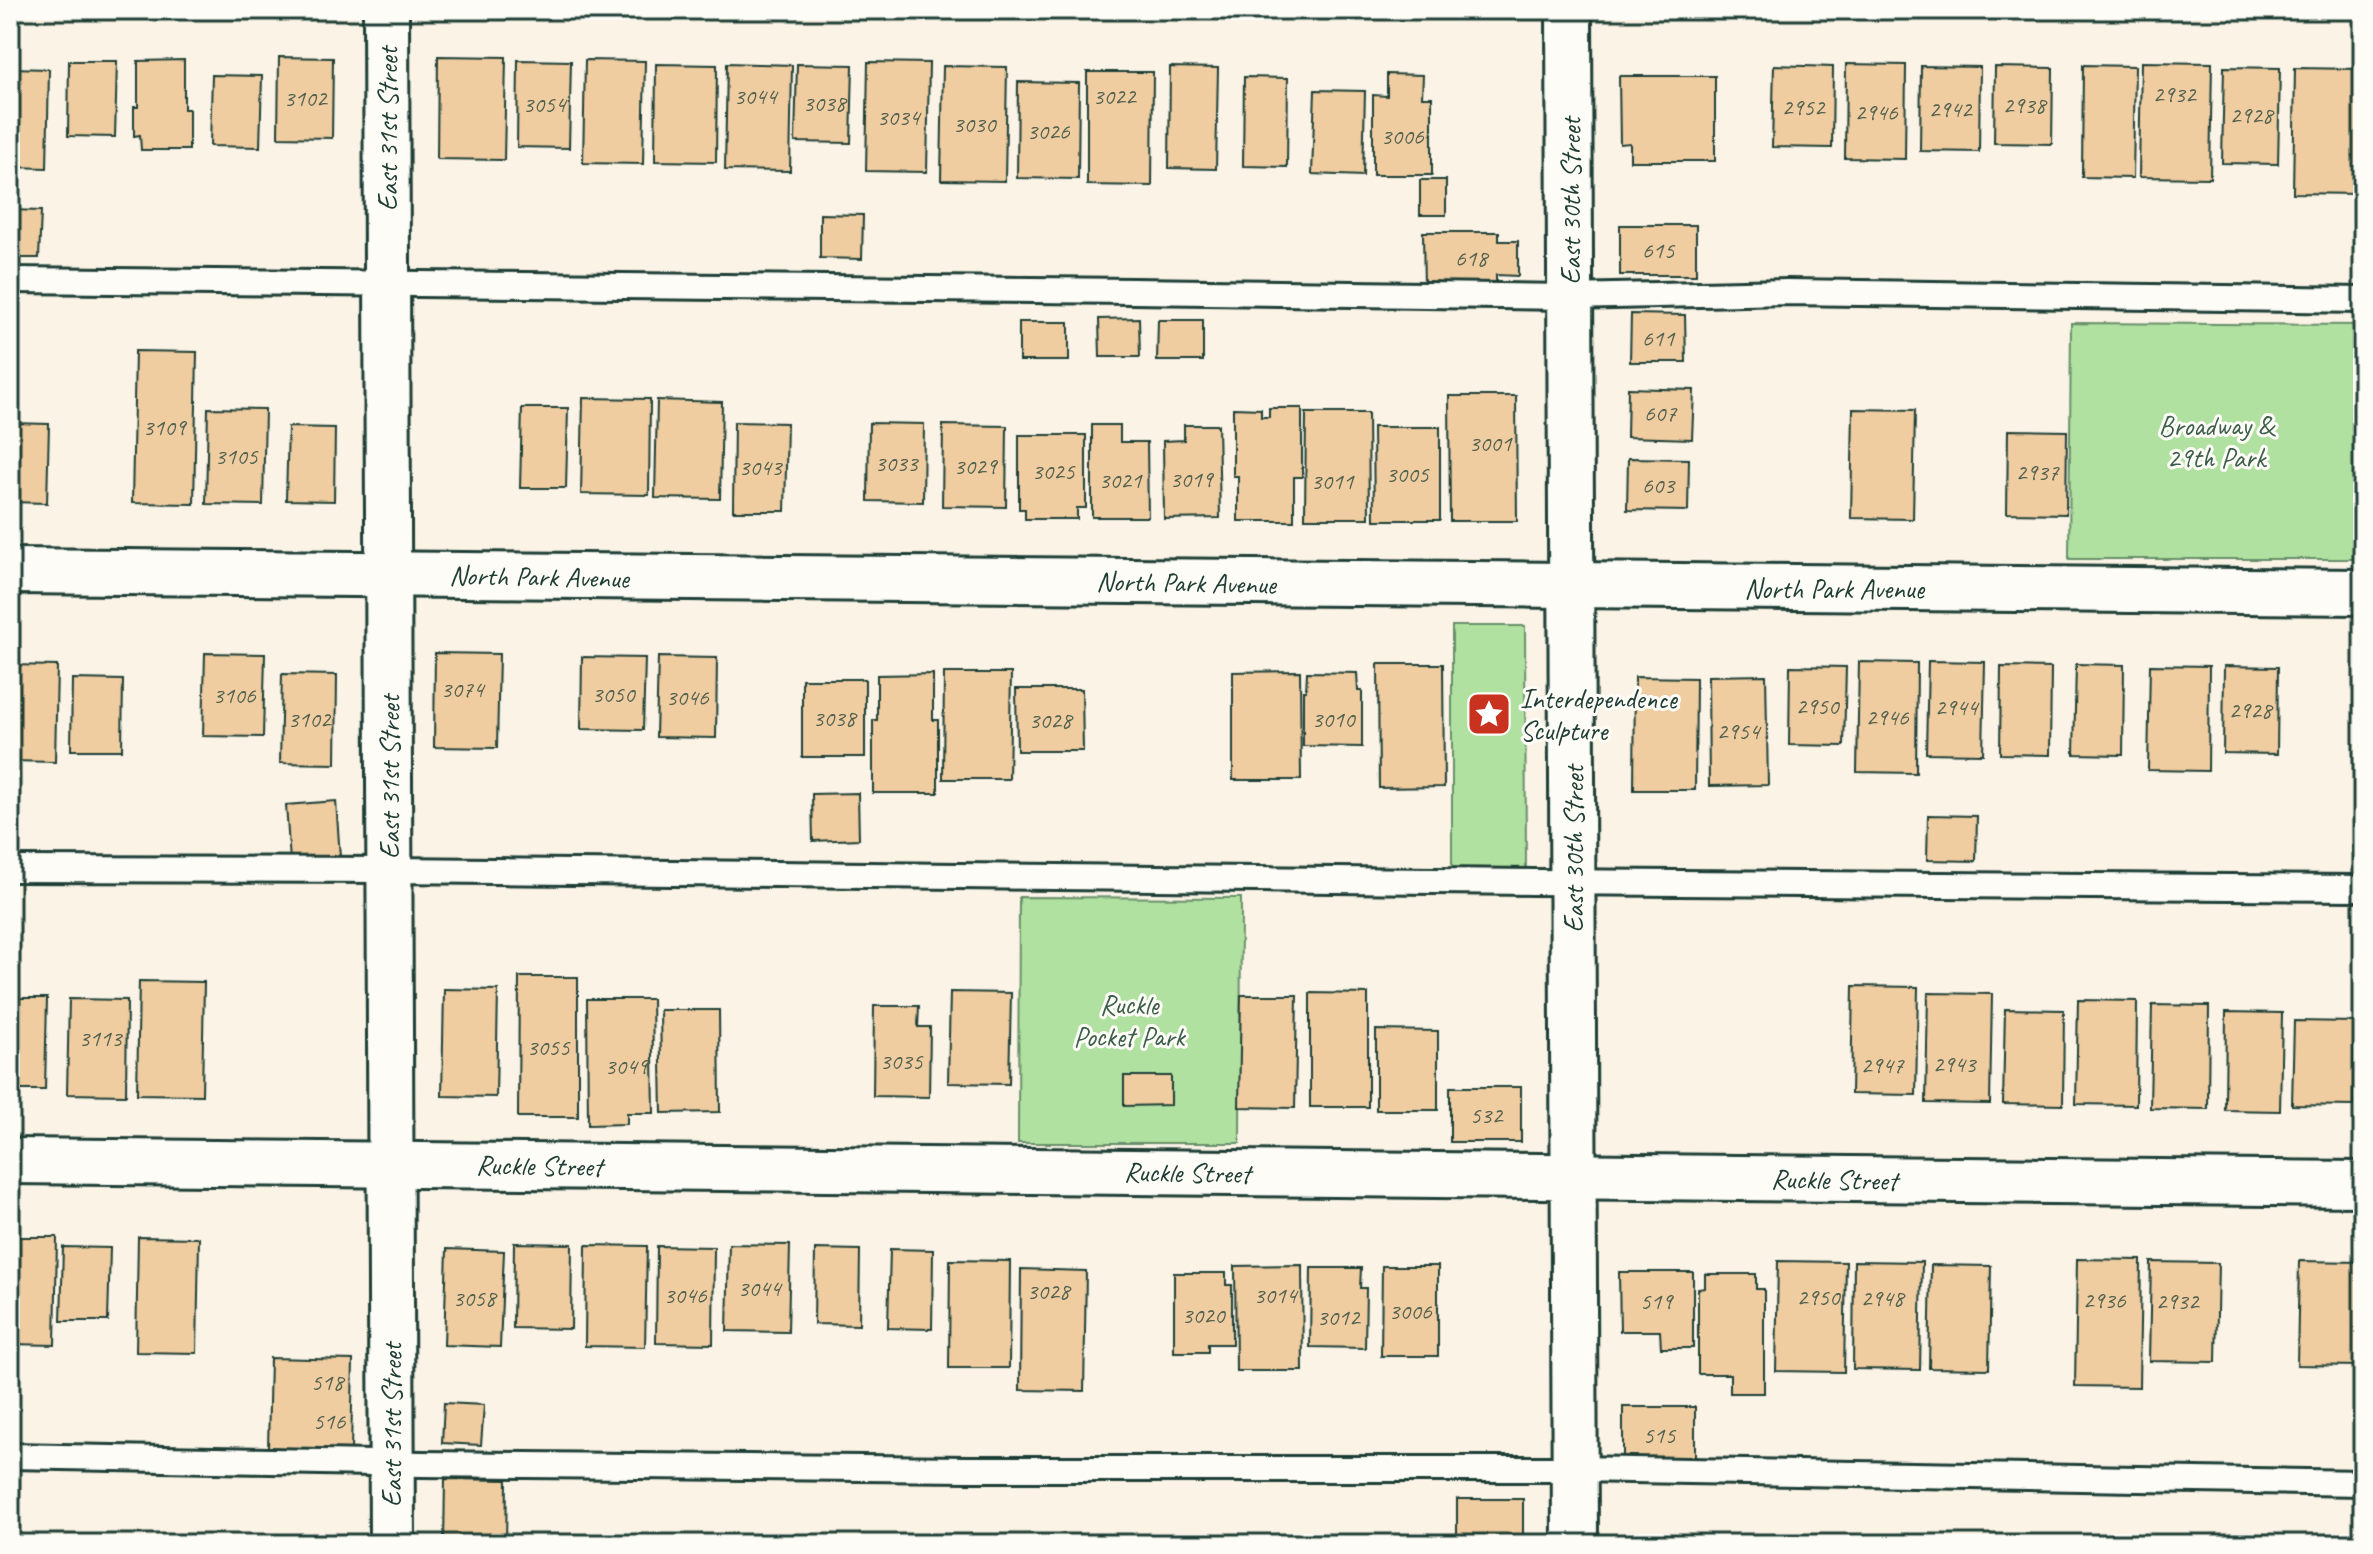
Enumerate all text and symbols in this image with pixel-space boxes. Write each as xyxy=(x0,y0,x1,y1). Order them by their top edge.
street label: East 31st Street xyxy=(370,44,405,211)
house number: 2932 xyxy=(2152,79,2198,109)
house number: 3044 xyxy=(733,81,779,111)
house number: 3022 xyxy=(1092,81,1138,111)
house number: 3102 xyxy=(283,83,329,113)
house number: 3038 xyxy=(802,88,848,118)
house number: 3054 xyxy=(522,89,568,119)
house number: 2938 xyxy=(2002,90,2048,120)
house number: 2952 xyxy=(1781,92,1827,122)
house number: 2942 xyxy=(1928,94,1974,124)
house number: 2946 xyxy=(1854,97,1899,127)
house number: 2928 xyxy=(2229,100,2275,130)
house number: 3034 xyxy=(876,102,922,132)
house number: 3030 xyxy=(952,109,998,139)
street label: East 30th Street xyxy=(1553,115,1588,285)
house number: 3026 xyxy=(1026,116,1071,146)
house number: 3006 xyxy=(1380,121,1425,151)
house number: 615 xyxy=(1642,235,1675,265)
house number: 618 xyxy=(1455,243,1489,273)
house number: 611 xyxy=(1642,323,1675,353)
house number: 607 xyxy=(1644,398,1677,428)
park label: Broadway & 29th Park xyxy=(2159,408,2277,475)
house number: 3109 xyxy=(142,412,188,442)
house number: 3001 xyxy=(1468,428,1513,458)
house number: 3105 xyxy=(214,441,259,471)
house number: 3033 xyxy=(874,448,920,478)
house number: 3029 xyxy=(953,451,999,481)
house number: 3043 xyxy=(738,452,784,482)
house number: 3025 xyxy=(1031,456,1076,486)
house number: 2937 xyxy=(2015,457,2060,487)
house number: 3005 xyxy=(1385,459,1430,489)
house number: 3019 xyxy=(1169,464,1215,494)
house number: 3021 xyxy=(1098,465,1143,495)
house number: 3011 xyxy=(1310,466,1355,496)
house number: 603 xyxy=(1642,470,1676,500)
street label: North Park Avenue xyxy=(449,557,631,596)
street label: North Park Avenue xyxy=(1096,563,1278,602)
street label: North Park Avenue xyxy=(1744,571,1926,606)
house number: 3074 xyxy=(440,674,486,704)
house number: 3050 xyxy=(591,679,637,709)
house number: 3106 xyxy=(212,680,257,710)
place label: Interdependence Sculpture xyxy=(1520,681,1679,748)
house number: 3046 xyxy=(665,682,710,712)
place icon: Interdependence Sculpture xyxy=(1465,690,1513,738)
house number: 2950 xyxy=(1795,691,1841,721)
street label: East 31st Street xyxy=(372,692,407,859)
house number: 2944 xyxy=(1934,692,1980,722)
house number: 2928 xyxy=(2228,695,2274,725)
house number: 2946 xyxy=(1865,702,1910,732)
house number: 3038 xyxy=(812,703,858,733)
house number: 3102 xyxy=(287,704,333,734)
house number: 3010 xyxy=(1311,704,1357,734)
house number: 3028 xyxy=(1028,705,1074,735)
house number: 2954 xyxy=(1716,716,1762,746)
street label: East 30th Street xyxy=(1556,763,1591,933)
park label: Ruckle Pocket Park xyxy=(1074,987,1186,1054)
house number: 3113 xyxy=(78,1023,124,1053)
house number: 3055 xyxy=(526,1032,571,1062)
house number: 3035 xyxy=(879,1046,924,1076)
house number: 2943 xyxy=(1932,1049,1978,1079)
house number: 2947 xyxy=(1860,1050,1905,1080)
house number: 3049 xyxy=(604,1051,650,1081)
house number: 532 xyxy=(1470,1100,1504,1130)
street label: Ruckle Street xyxy=(476,1147,606,1184)
street label: Ruckle Street xyxy=(1124,1154,1254,1191)
street label: Ruckle Street xyxy=(1771,1161,1901,1198)
house number: 3044 xyxy=(737,1273,783,1303)
house number: 3028 xyxy=(1026,1276,1072,1306)
house number: 3046 xyxy=(663,1280,708,1310)
house number: 3014 xyxy=(1253,1280,1299,1310)
house number: 2950 xyxy=(1796,1282,1842,1312)
house number: 3058 xyxy=(452,1283,498,1313)
house number: 2948 xyxy=(1860,1283,1906,1313)
house number: 2936 xyxy=(2082,1285,2127,1315)
house number: 519 xyxy=(1640,1286,1674,1316)
house number: 2932 xyxy=(2155,1286,2201,1316)
house number: 3006 xyxy=(1388,1296,1433,1326)
house number: 3020 xyxy=(1181,1300,1227,1330)
house number: 3012 xyxy=(1316,1302,1362,1332)
street label: East 31st Street xyxy=(374,1340,409,1507)
house number: 518 xyxy=(311,1367,345,1397)
house number: 516 xyxy=(313,1406,346,1436)
house number: 515 xyxy=(1643,1420,1676,1450)

